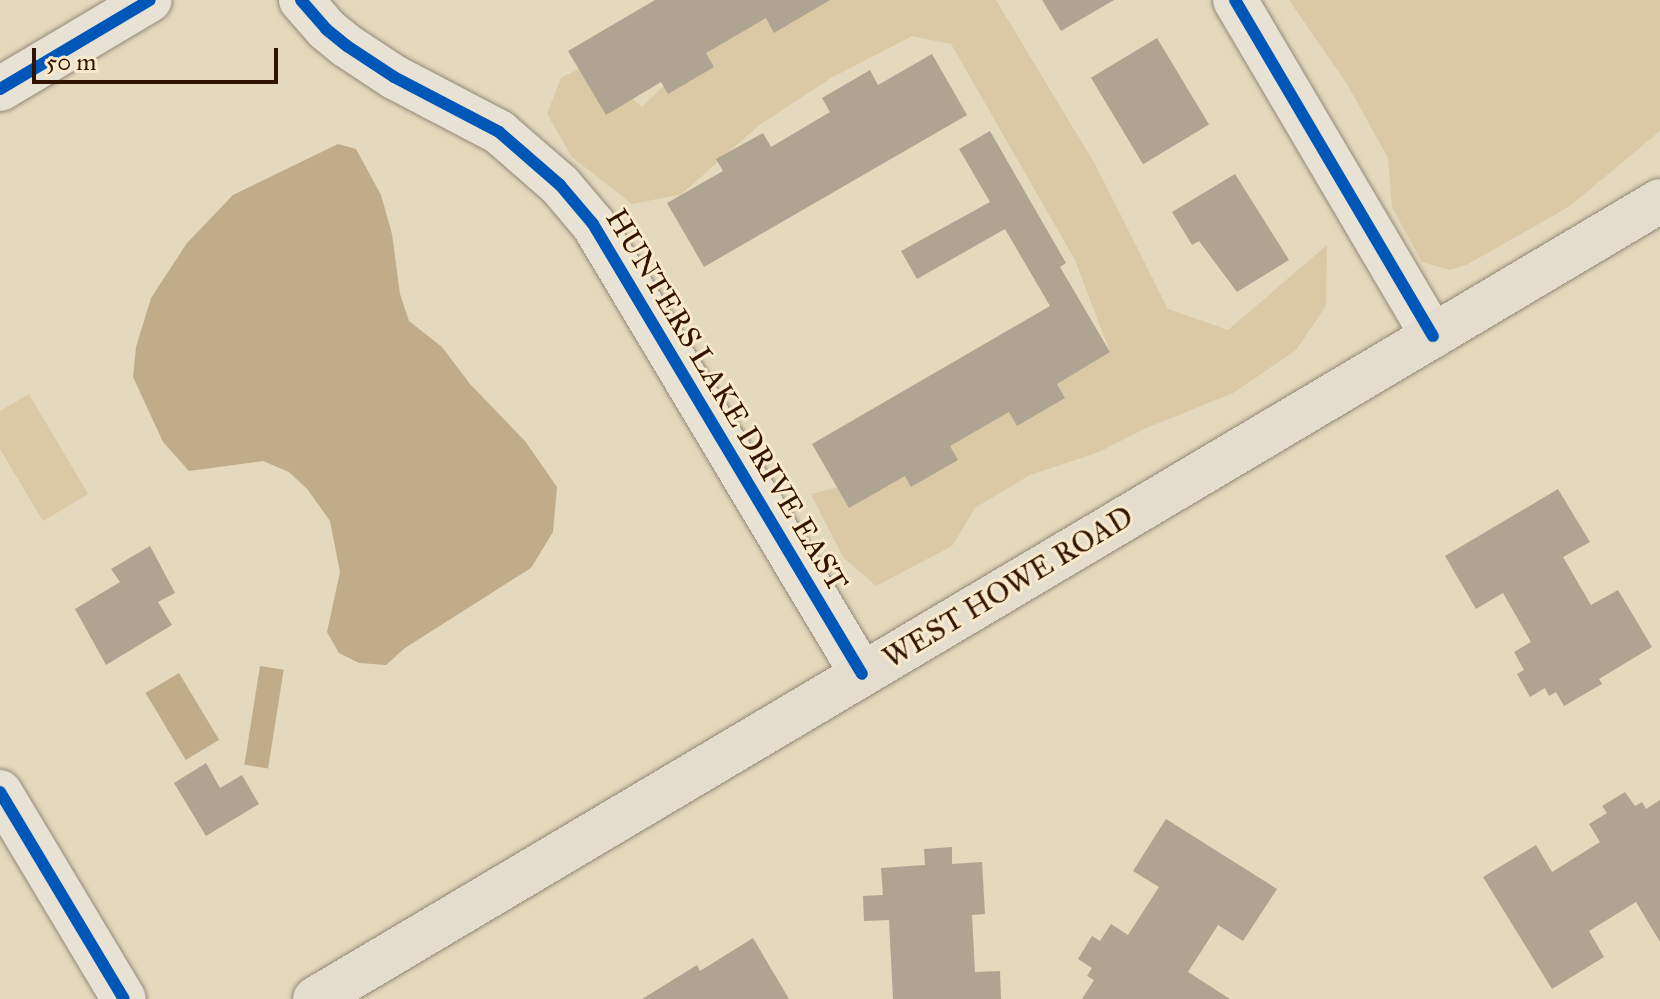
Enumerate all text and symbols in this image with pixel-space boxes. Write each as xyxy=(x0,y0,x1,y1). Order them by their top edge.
scale bar xyxy=(36,32,282,82)
text: 50 m xyxy=(46,47,96,77)
street label: HUNTERS LAKE DRIVE EAST xyxy=(598,202,856,598)
street label: WEST HOWE ROAD xyxy=(876,498,1140,676)

